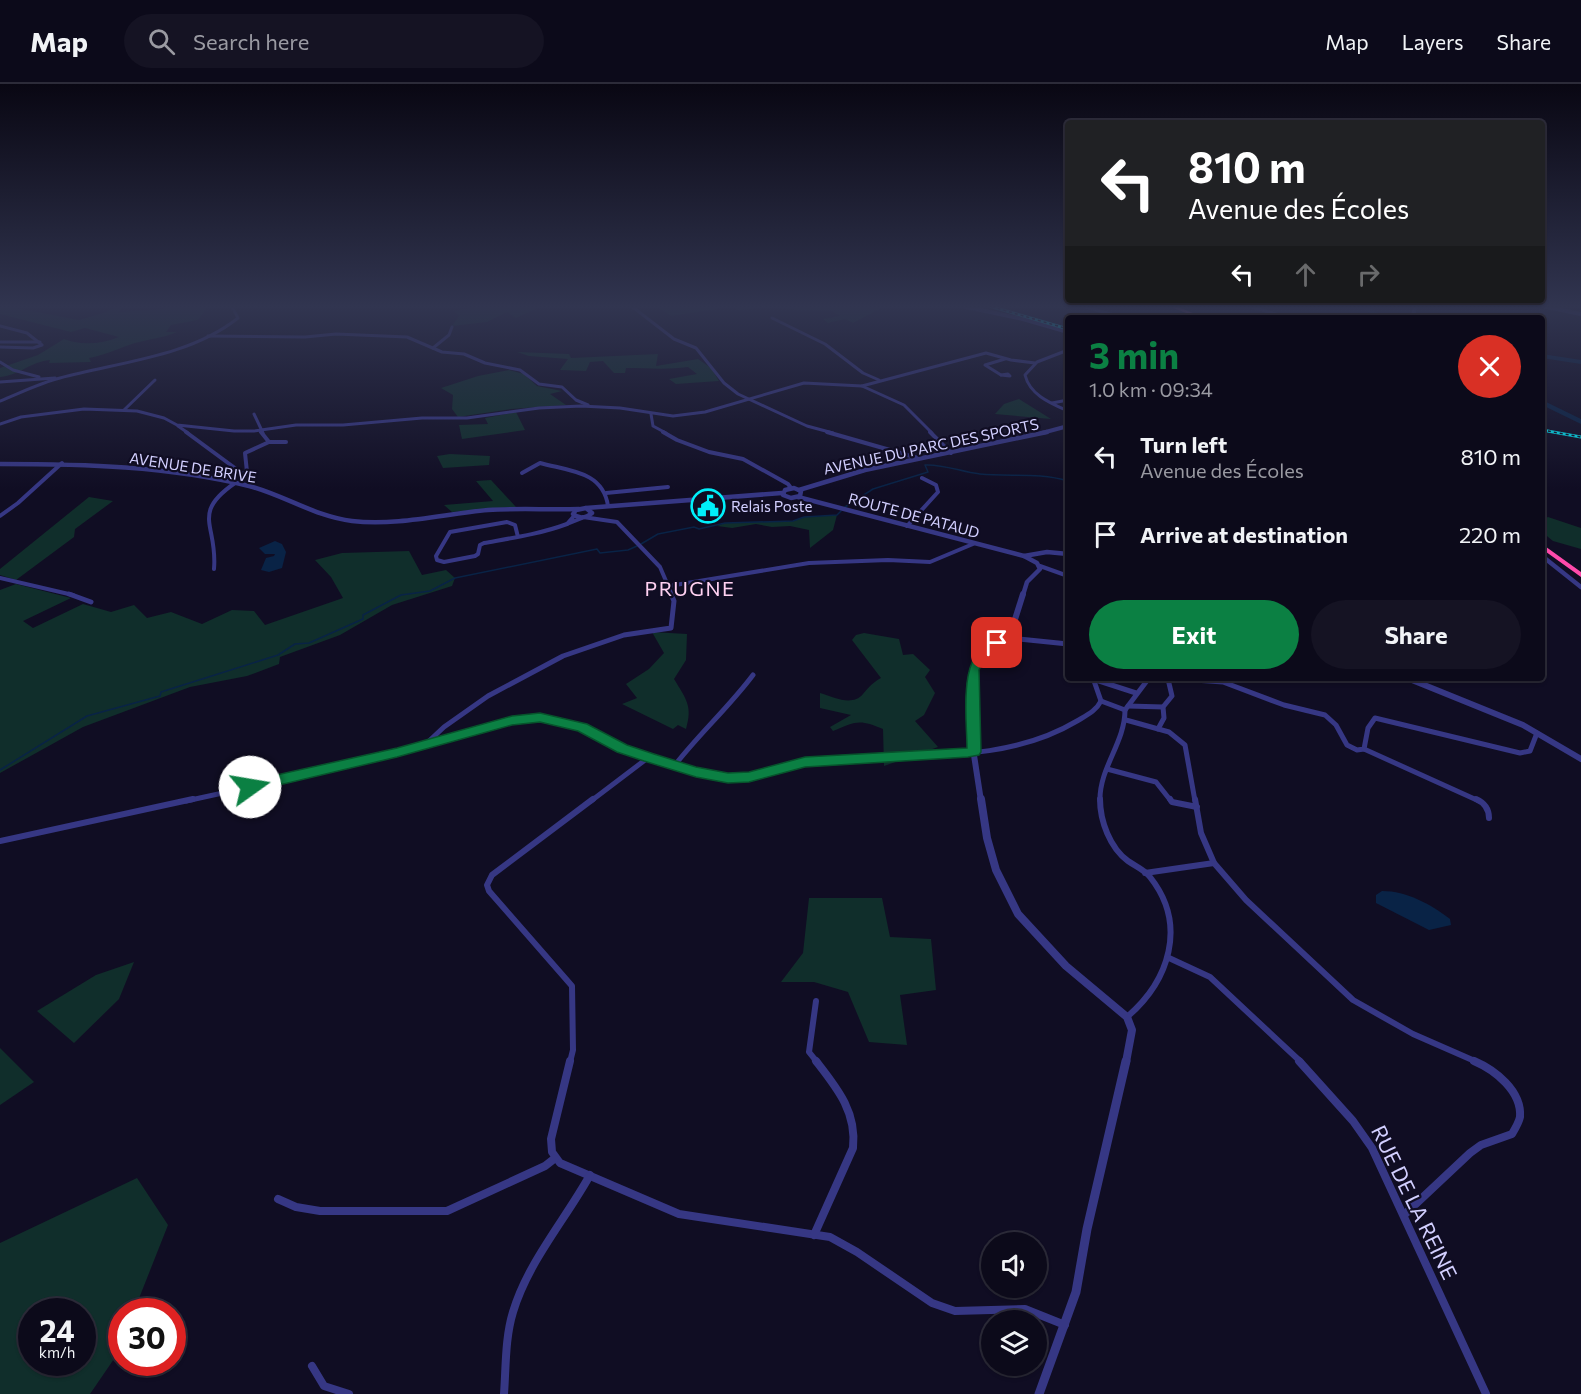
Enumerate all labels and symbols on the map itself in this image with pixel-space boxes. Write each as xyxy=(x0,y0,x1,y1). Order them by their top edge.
street label: AVENUE DU PARC DES SPORTS xyxy=(822,414,1040,478)
street label: AVENUE DE BRIVE xyxy=(128,448,258,486)
public building icon: Relais Poste xyxy=(690,488,726,524)
street label: ROUTE DE PATAUD xyxy=(846,489,982,541)
place label: Relais Poste xyxy=(731,497,812,515)
district label: PRUGNE xyxy=(645,576,735,600)
pin xyxy=(971,617,1022,668)
position arrow xyxy=(218,755,282,819)
street label: RUE DE LA REINE xyxy=(1367,1121,1463,1283)
speed limit sign: 30 xyxy=(108,1298,186,1376)

